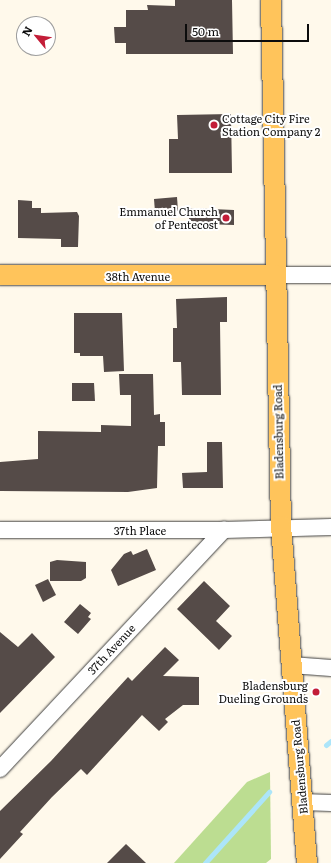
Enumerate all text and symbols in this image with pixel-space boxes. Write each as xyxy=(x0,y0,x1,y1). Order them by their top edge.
north arrow xyxy=(16,16,56,56)
scale bar xyxy=(187,16,311,42)
text: 50 m xyxy=(192,22,219,40)
text: N xyxy=(17,23,36,39)
place label: Cottage City Fire Station Company 2 xyxy=(222,112,320,138)
marker: Cottage City Fire Station Company 2 xyxy=(209,120,219,130)
place label: Emmanuel Church of Pentecost xyxy=(119,205,218,231)
marker: Emmanuel Church of Pentecost xyxy=(221,213,231,223)
street label: 38th Avenue xyxy=(106,269,170,283)
street label: Bladensburg Road xyxy=(271,385,285,479)
street label: 37th Place xyxy=(114,523,166,537)
street label: 37th Avenue xyxy=(84,621,138,677)
place label: Bladensburg Dueling Grounds xyxy=(218,679,308,705)
marker: Bladensburg Dueling Grounds xyxy=(311,687,321,697)
street label: Bladensburg Road xyxy=(288,719,310,815)

